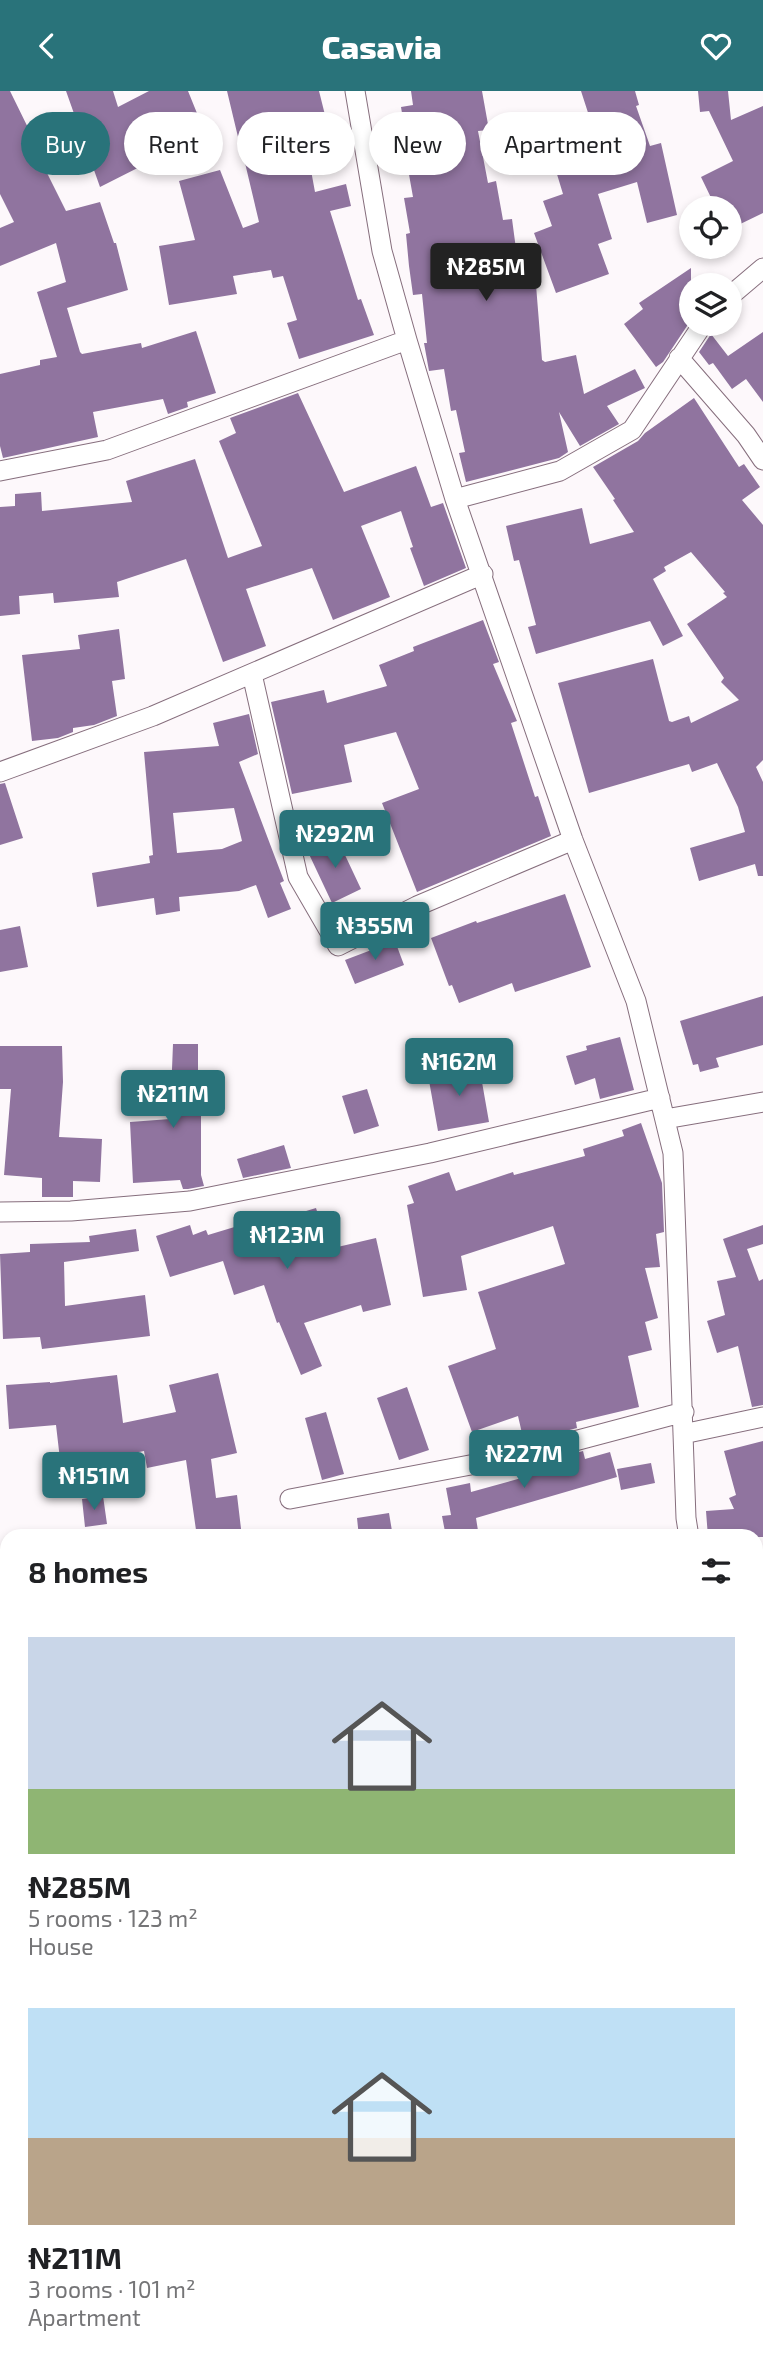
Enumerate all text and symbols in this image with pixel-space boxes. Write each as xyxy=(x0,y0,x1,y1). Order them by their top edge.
icon: back xyxy=(28,27,66,65)
text: Casavia xyxy=(321,27,442,65)
icon: heart xyxy=(697,27,735,65)
chip: Buy xyxy=(21,112,110,175)
chip: Rent xyxy=(124,112,223,175)
chip: Filters xyxy=(237,112,355,175)
chip: New xyxy=(369,112,466,175)
chip: Apartment xyxy=(480,112,646,175)
map controls xyxy=(679,196,742,336)
button: locate xyxy=(679,196,742,259)
pin: ₦285M xyxy=(437,243,535,303)
text: ₦285M xyxy=(446,252,526,280)
button: layers xyxy=(679,273,742,336)
pin: ₦292M xyxy=(286,811,384,870)
text: ₦292M xyxy=(295,819,375,847)
pin: ₦355M xyxy=(326,903,424,962)
text: ₦355M xyxy=(336,911,414,939)
pin: ₦162M xyxy=(410,1039,508,1098)
text: ₦162M xyxy=(421,1047,497,1075)
pin: ₦211M xyxy=(124,1070,222,1130)
text: ₦211M xyxy=(137,1079,209,1107)
pin: ₦123M xyxy=(238,1211,336,1271)
text: ₦123M xyxy=(249,1220,325,1248)
pin: ₦227M xyxy=(475,1431,573,1490)
text: ₦227M xyxy=(485,1439,563,1467)
pin: ₦151M xyxy=(45,1453,143,1512)
text: ₦151M xyxy=(58,1461,130,1489)
icon: filters xyxy=(697,1552,735,1590)
text: 8 homes xyxy=(28,1553,148,1589)
icon: home xyxy=(319,1683,445,1809)
text: ₦285M xyxy=(28,1868,131,1904)
text: 5 rooms · 123 m² xyxy=(28,1904,198,1932)
text: House xyxy=(28,1932,94,1960)
icon: home xyxy=(319,2054,445,2180)
text: ₦211M xyxy=(28,2239,122,2275)
text: 3 rooms · 101 m² xyxy=(28,2275,195,2303)
text: Apartment xyxy=(28,2303,141,2331)

